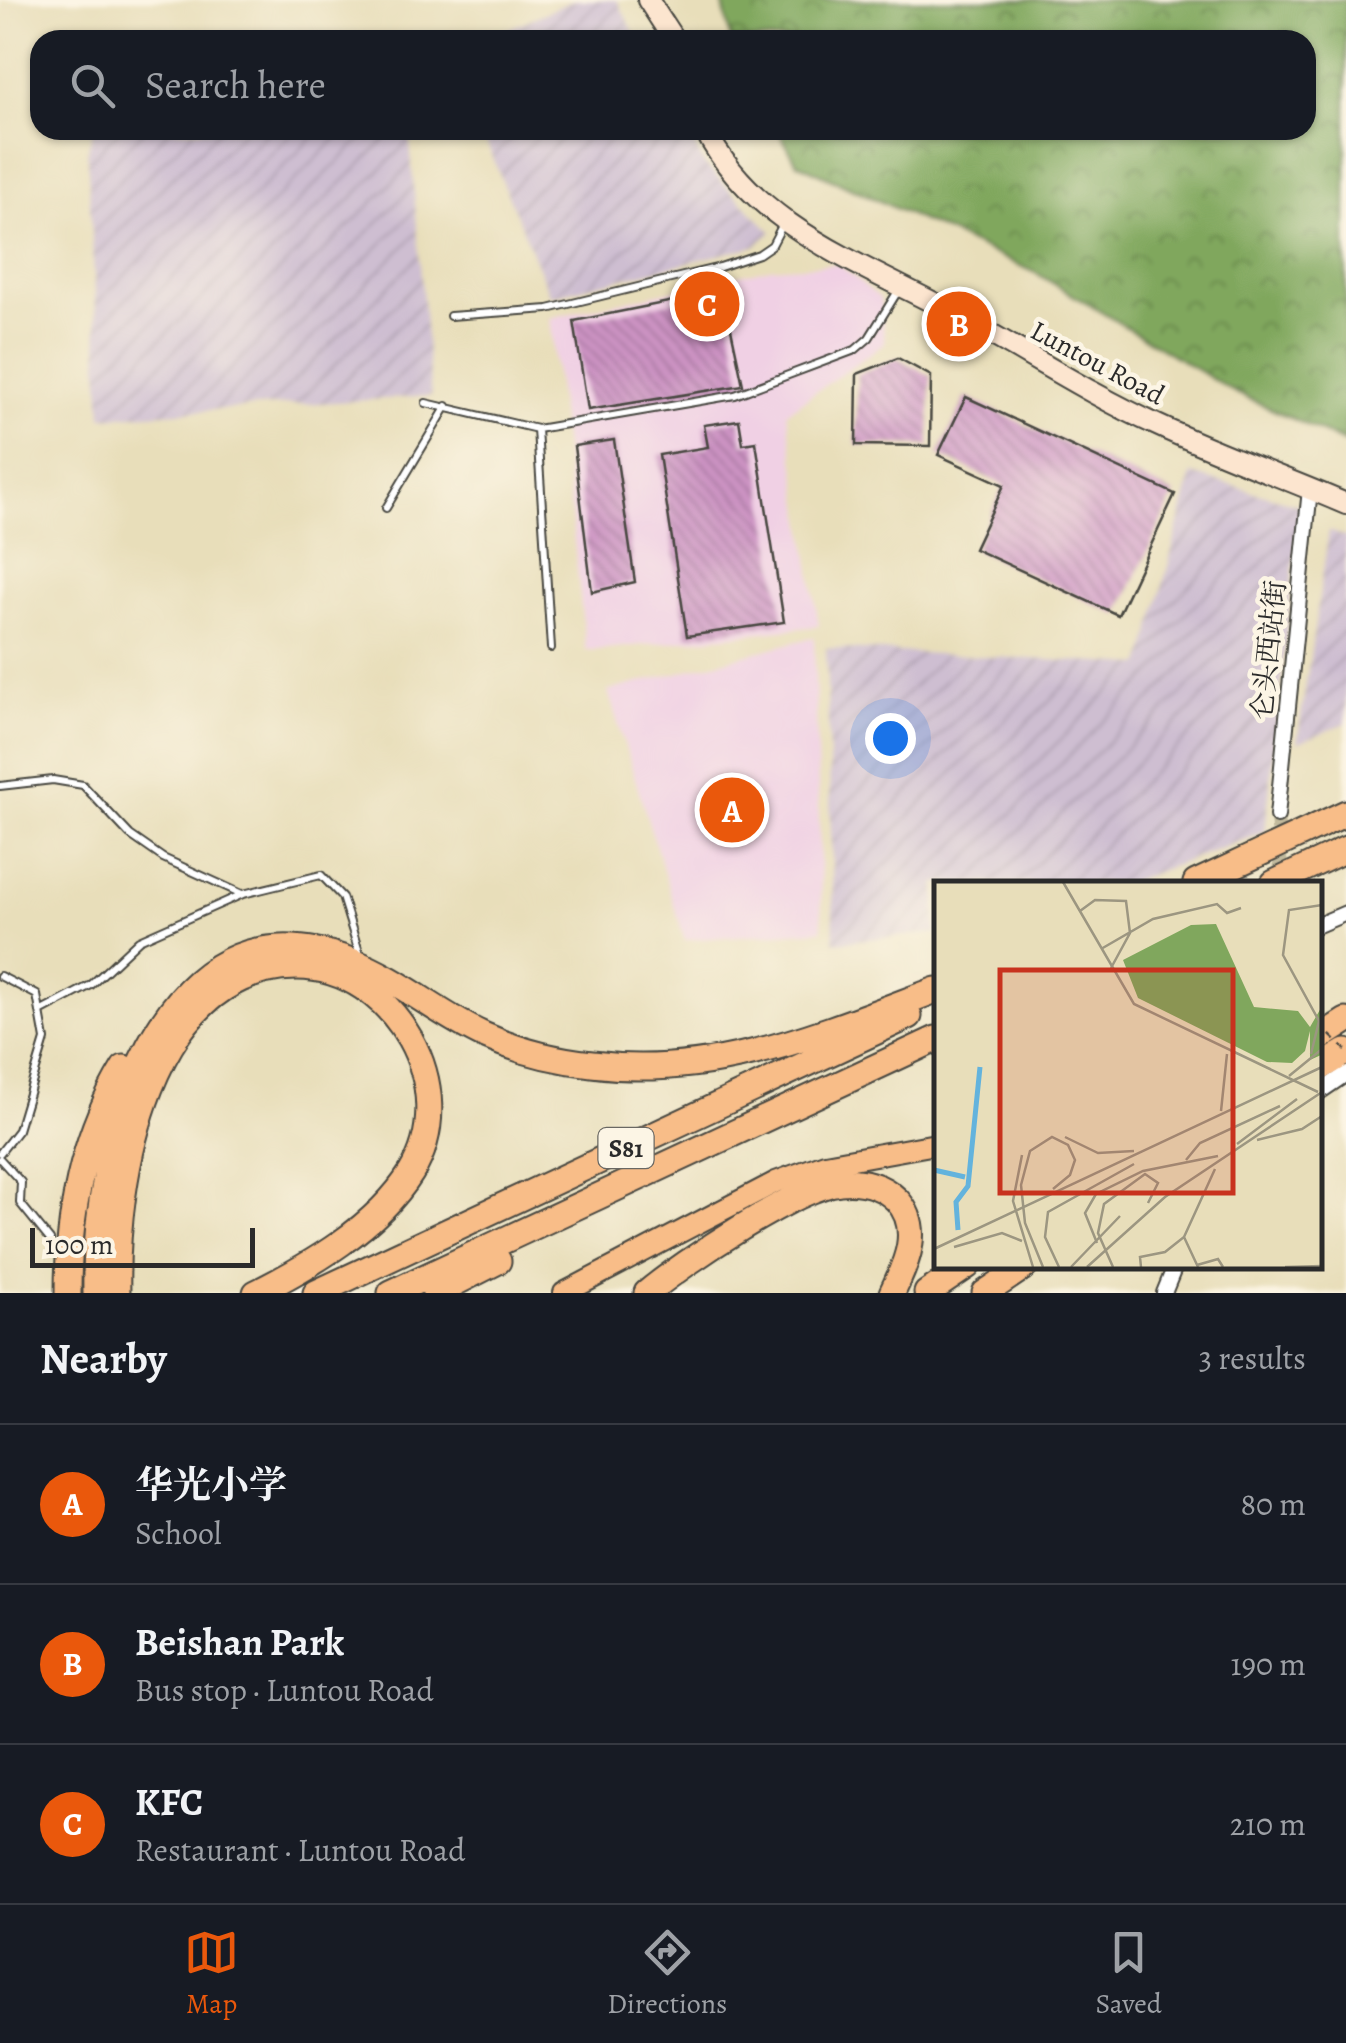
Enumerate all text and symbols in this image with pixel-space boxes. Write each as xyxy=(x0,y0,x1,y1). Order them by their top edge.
search box xyxy=(30,30,1316,140)
icon: search xyxy=(65,58,120,113)
text: Search here xyxy=(145,59,326,111)
pin: C xyxy=(674,266,740,342)
pin: B xyxy=(926,286,992,362)
street label: Luntou Road xyxy=(1024,312,1172,415)
street label: 仑头西站街 xyxy=(1243,578,1295,722)
your location xyxy=(865,713,916,764)
pin: A xyxy=(700,772,764,848)
inset map xyxy=(934,881,1321,1268)
road number: S81 xyxy=(598,1128,654,1168)
scale bar xyxy=(30,1223,255,1268)
text: 100 m xyxy=(45,1226,113,1264)
text: Nearby xyxy=(40,1330,167,1387)
text: 3 results xyxy=(1199,1336,1306,1380)
text: 华光小学 xyxy=(135,1459,287,1511)
text: A xyxy=(62,1482,83,1526)
text: 80 m xyxy=(1240,1482,1306,1526)
text: School xyxy=(135,1511,222,1555)
text: Beishan Park xyxy=(135,1616,344,1668)
text: B xyxy=(62,1642,83,1686)
text: 190 m xyxy=(1230,1642,1306,1686)
text: Bus stop · Luntou Road xyxy=(135,1668,434,1712)
text: KFC xyxy=(135,1776,203,1828)
text: C xyxy=(63,1802,82,1846)
text: 210 m xyxy=(1230,1802,1306,1846)
text: Restaurant · Luntou Road xyxy=(135,1828,465,1872)
tab: Map xyxy=(184,1925,239,2023)
tab: Directions xyxy=(607,1925,727,2023)
tab: Saved xyxy=(1096,1925,1162,2023)

